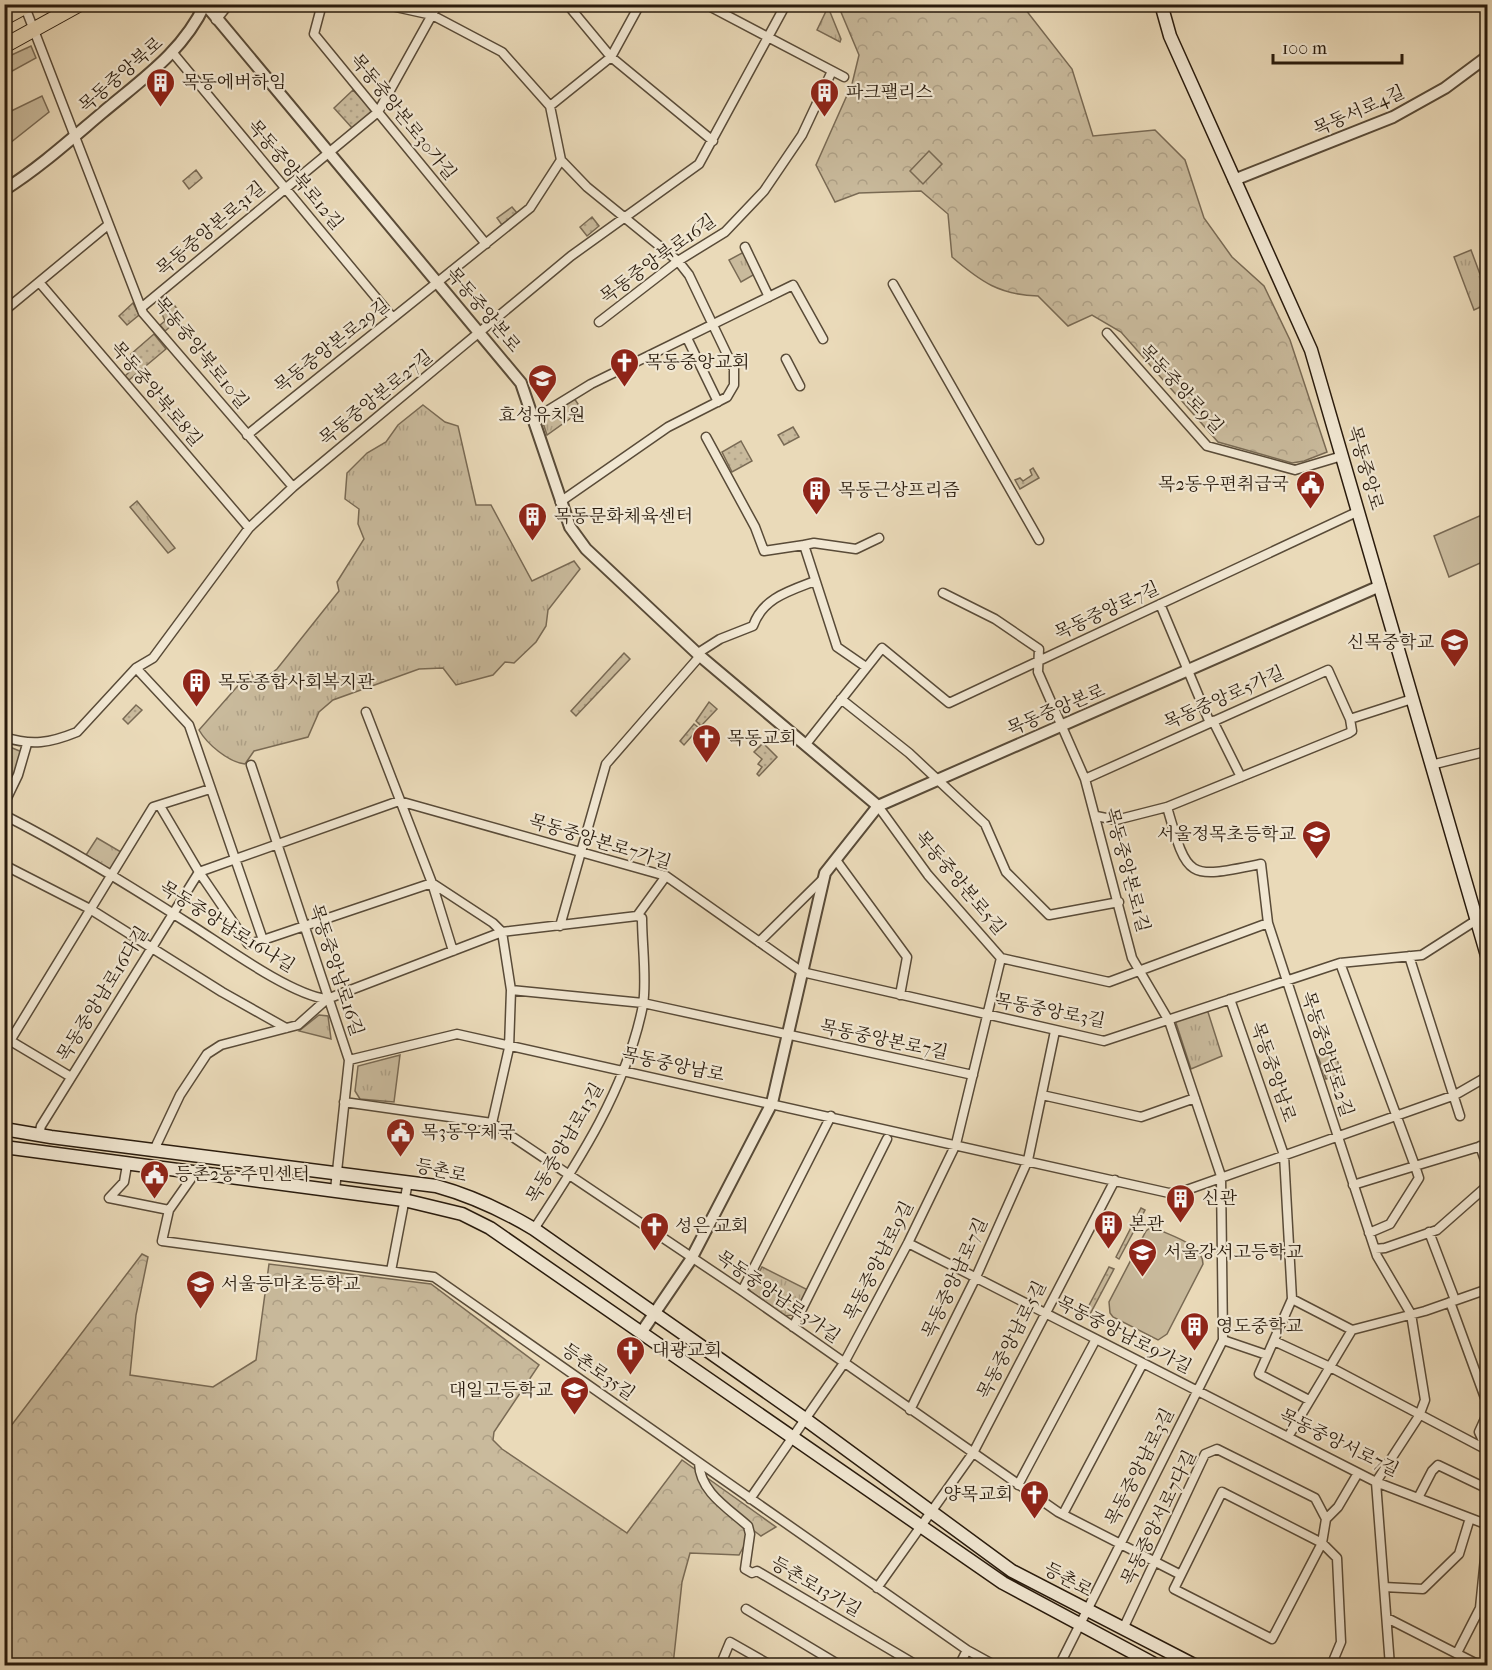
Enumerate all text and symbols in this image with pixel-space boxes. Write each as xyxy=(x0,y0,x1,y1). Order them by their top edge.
scale bar xyxy=(1273,27,1402,65)
street label: 목동중앙북로 xyxy=(75,33,167,117)
text: 100 m xyxy=(1282,38,1327,59)
street label: 목동중앙본로30가길 xyxy=(346,50,460,184)
building icon: 목동에버하임 xyxy=(145,66,177,108)
place label: 목동에버하임 xyxy=(182,72,286,93)
building icon: 파크팰리스 xyxy=(809,76,841,118)
place label: 파크팰리스 xyxy=(846,82,934,103)
street label: 목동서로4길 xyxy=(1310,82,1408,140)
street label: 목동중앙북로12길 xyxy=(243,116,347,234)
street label: 목동중앙본로31길 xyxy=(152,177,270,281)
street label: 목동중앙북로16길 xyxy=(596,210,720,308)
street label: 목동중앙본로 xyxy=(441,263,525,357)
street label: 목동중앙북로10길 xyxy=(149,293,253,413)
street label: 목동중앙본로29길 xyxy=(270,294,394,398)
street label: 목동중앙북로8길 xyxy=(106,337,206,451)
street label: 목동중앙로9길 xyxy=(1135,340,1227,438)
street label: 목동중앙본로27길 xyxy=(315,346,437,450)
church icon: 목동중앙교회 xyxy=(608,346,640,388)
place label: 목동중앙교회 xyxy=(645,352,749,373)
school or university icon: 효성유치원 xyxy=(526,362,558,404)
place label: 효성유치원 xyxy=(499,405,585,426)
street label: 목동중앙로 xyxy=(1343,423,1387,513)
public building icon: 목2동우편취급국 xyxy=(1294,468,1326,510)
building icon: 목동근상프리즘 xyxy=(801,474,833,516)
place label: 목2동우편취급국 xyxy=(1158,474,1289,495)
place label: 목동근상프리즘 xyxy=(838,480,960,501)
building icon: 목동문화체육센터 xyxy=(517,500,549,542)
place label: 목동문화체육센터 xyxy=(554,506,693,527)
street label: 목동중앙로7길 xyxy=(1051,578,1163,644)
school or university icon: 신목중학교 xyxy=(1439,626,1471,668)
place label: 신목중학교 xyxy=(1347,632,1435,653)
street label: 목동중앙로5가길 xyxy=(1161,662,1287,734)
building icon: 목동종합사회복지관 xyxy=(181,666,213,708)
place label: 목동종합사회복지관 xyxy=(218,672,375,693)
street label: 목동중앙본로 xyxy=(1004,680,1108,740)
church icon: 목동교회 xyxy=(690,722,722,764)
place label: 목동교회 xyxy=(727,728,797,749)
street label: 목동중앙본로1길 xyxy=(1100,805,1154,935)
street label: 목동중앙본로7가길 xyxy=(526,810,674,874)
school or university icon: 서울정목초등학교 xyxy=(1301,818,1333,860)
place label: 서울정목초등학교 xyxy=(1157,824,1297,845)
street label: 목동중앙본로5길 xyxy=(910,827,1010,939)
street label: 목동중앙남로16나길 xyxy=(156,877,298,977)
street label: 목동중앙남로16길 xyxy=(305,901,367,1039)
street label: 목동중앙남로16다길 xyxy=(53,923,153,1065)
street label: 목동중앙남로2길 xyxy=(1297,988,1357,1120)
street label: 목동중앙로3길 xyxy=(993,990,1107,1032)
street label: 목동중앙본로7길 xyxy=(818,1016,950,1064)
street label: 목동중앙남로 xyxy=(1246,1019,1300,1125)
street label: 목동중앙남로 xyxy=(620,1044,726,1086)
street label: 목동중앙남로13길 xyxy=(522,1079,608,1207)
public building icon: 목3동우체국 xyxy=(384,1116,416,1158)
place label: 목3동우체국 xyxy=(421,1122,515,1143)
street label: 등촌로 xyxy=(413,1155,469,1187)
public building icon: 등촌2동 주민센터 xyxy=(138,1158,170,1200)
place label: 등촌2동 주민센터 xyxy=(175,1164,310,1185)
building icon: 신관 xyxy=(1165,1182,1197,1224)
place label: 신관 xyxy=(1202,1188,1237,1209)
street label: 목동중앙남로9길 xyxy=(840,1198,918,1324)
building icon: 본관 xyxy=(1092,1208,1124,1250)
church icon: 성은 교회 xyxy=(638,1210,670,1252)
street label: 목동중앙남로7길 xyxy=(918,1214,992,1342)
place label: 본관 xyxy=(1129,1214,1164,1235)
place label: 성은 교회 xyxy=(675,1216,748,1237)
school or university icon: 서울강서고등학교 xyxy=(1127,1236,1159,1278)
place label: 서울강서고등학교 xyxy=(1164,1242,1304,1263)
street label: 목동중앙남로3가길 xyxy=(712,1246,844,1348)
school or university icon: 서울등마초등학교 xyxy=(184,1268,216,1310)
place label: 서울등마초등학교 xyxy=(221,1274,361,1295)
street label: 목동중앙남로5길 xyxy=(973,1278,1051,1402)
street label: 목동중앙남로9가길 xyxy=(1053,1292,1195,1378)
building icon: 영도중학교 xyxy=(1179,1310,1211,1352)
place label: 영도중학교 xyxy=(1216,1316,1304,1337)
church icon: 대광교회 xyxy=(615,1334,647,1376)
street label: 등촌로35길 xyxy=(557,1339,639,1405)
place label: 대광교회 xyxy=(652,1340,722,1361)
school or university icon: 대일고등학교 xyxy=(558,1374,590,1416)
place label: 대일고등학교 xyxy=(449,1380,554,1401)
street label: 목동중앙남로3길 xyxy=(1101,1405,1179,1529)
street label: 목동중앙서로7길 xyxy=(1276,1405,1402,1481)
street label: 목동중앙서로7다길 xyxy=(1117,1447,1201,1589)
church icon: 양목교회 xyxy=(1018,1478,1050,1520)
place label: 양목교회 xyxy=(943,1484,1013,1505)
street label: 등촌로13가길 xyxy=(767,1553,865,1621)
street label: 등촌로 xyxy=(1040,1558,1096,1602)

